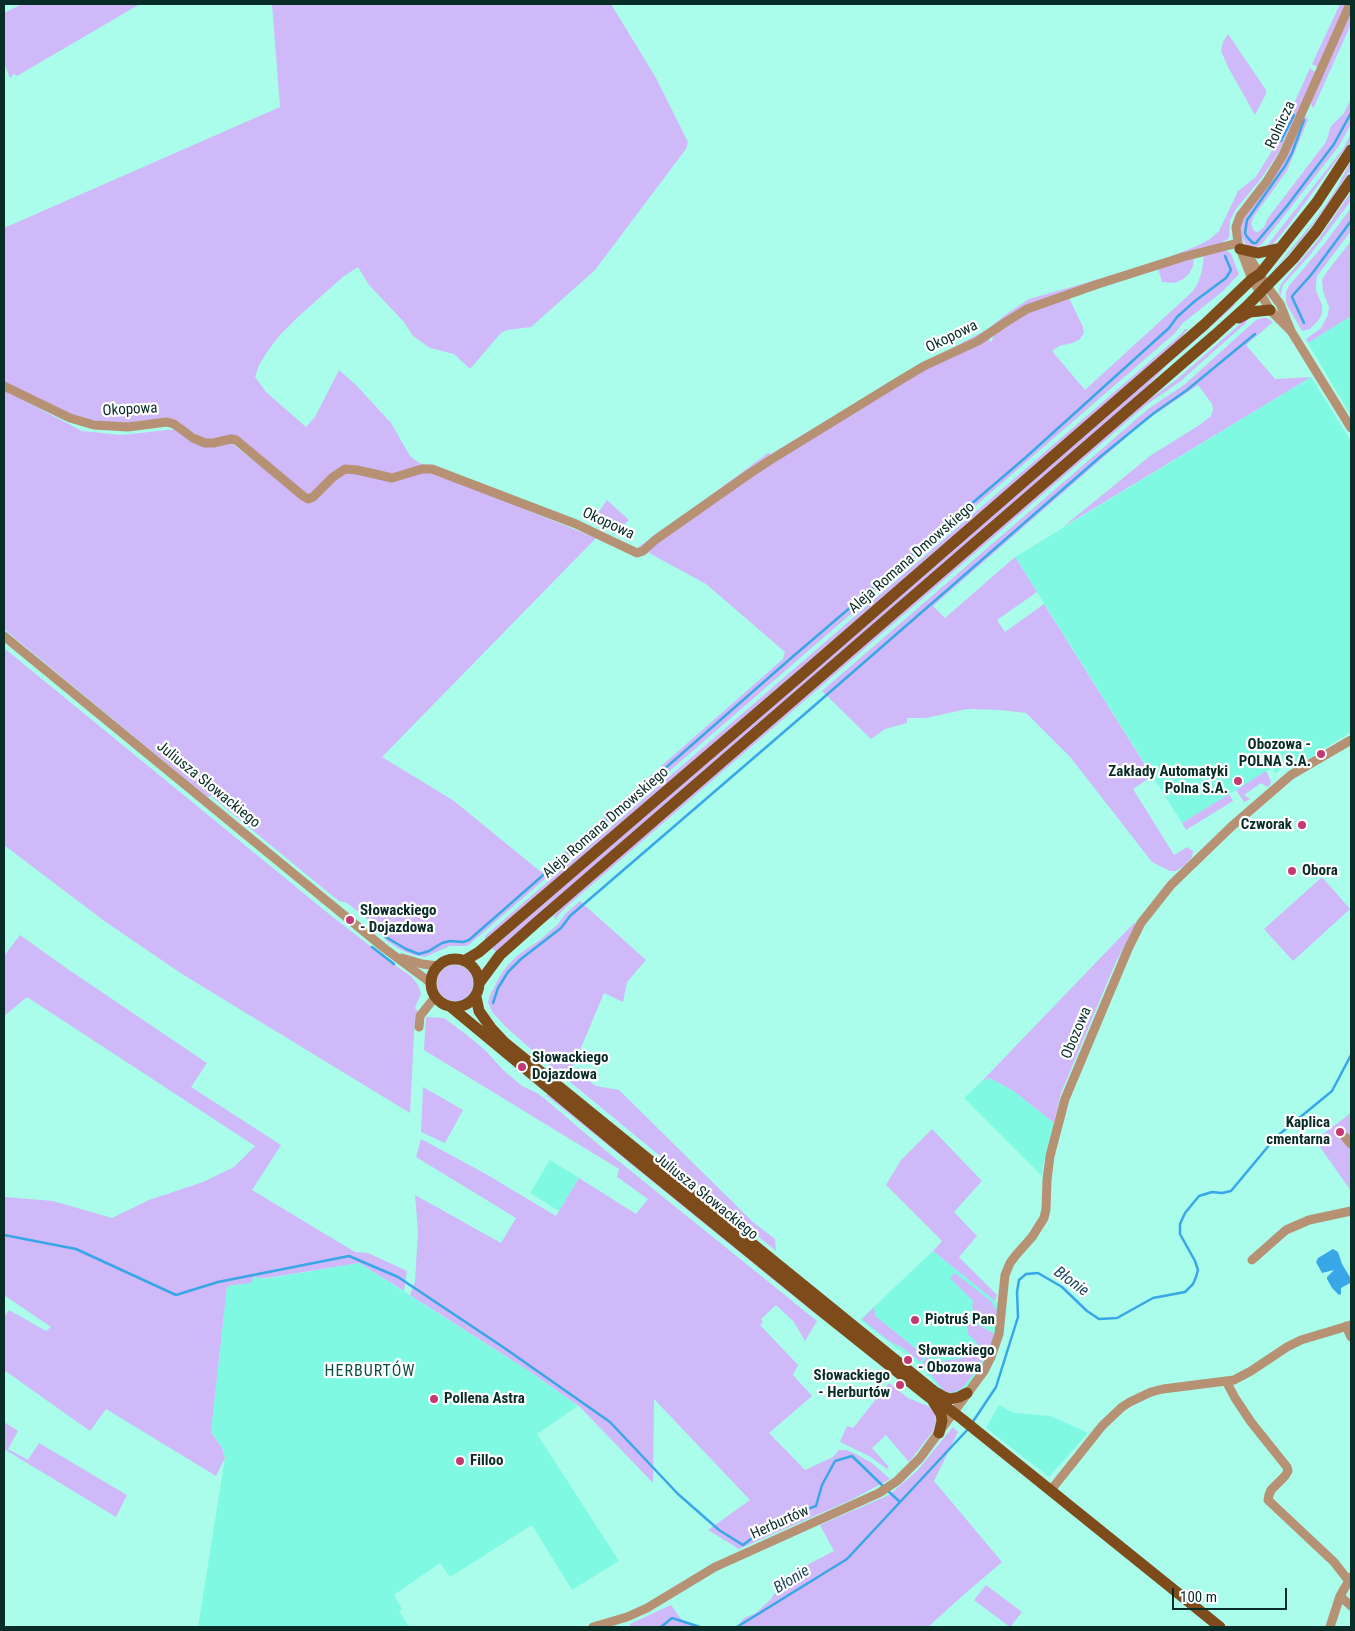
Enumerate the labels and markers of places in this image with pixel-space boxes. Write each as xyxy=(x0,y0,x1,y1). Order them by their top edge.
place label: Obozowa - POLNA S.A. xyxy=(1239,736,1311,771)
marker: Obozowa - POLNA S.A. xyxy=(1315,748,1327,760)
place label: Zakłady Automatyki Polna S.A. xyxy=(1108,763,1228,798)
marker: Zakłady Automatyki Polna S.A. xyxy=(1232,775,1244,787)
place label: Czworak xyxy=(1241,816,1292,834)
marker: Czworak xyxy=(1296,819,1308,831)
place label: Obora xyxy=(1302,862,1338,880)
marker: Obora xyxy=(1286,865,1298,877)
place label: Słowackiego - Dojazdowa xyxy=(360,902,436,937)
marker: Słowackiego - Dojazdowa xyxy=(344,914,356,926)
place label: Słowackiego Dojazdowa xyxy=(532,1049,608,1084)
marker: Słowackiego Dojazdowa xyxy=(516,1061,528,1073)
place label: Kaplica cmentarna xyxy=(1266,1114,1330,1149)
marker: Kaplica cmentarna xyxy=(1334,1126,1346,1138)
place label: Piotruś Pan xyxy=(925,1311,995,1329)
marker: Piotruś Pan xyxy=(909,1314,921,1326)
place label: Słowackiego - Obozowa xyxy=(918,1342,994,1377)
marker: Słowackiego - Obozowa xyxy=(902,1354,914,1366)
place label: Słowackiego - Herburtów xyxy=(814,1367,890,1402)
marker: Słowackiego - Herburtów xyxy=(894,1379,906,1391)
place label: Pollena Astra xyxy=(444,1390,525,1408)
marker: Pollena Astra xyxy=(428,1393,440,1405)
place label: Filloo xyxy=(470,1452,503,1470)
marker: Filloo xyxy=(454,1455,466,1467)

